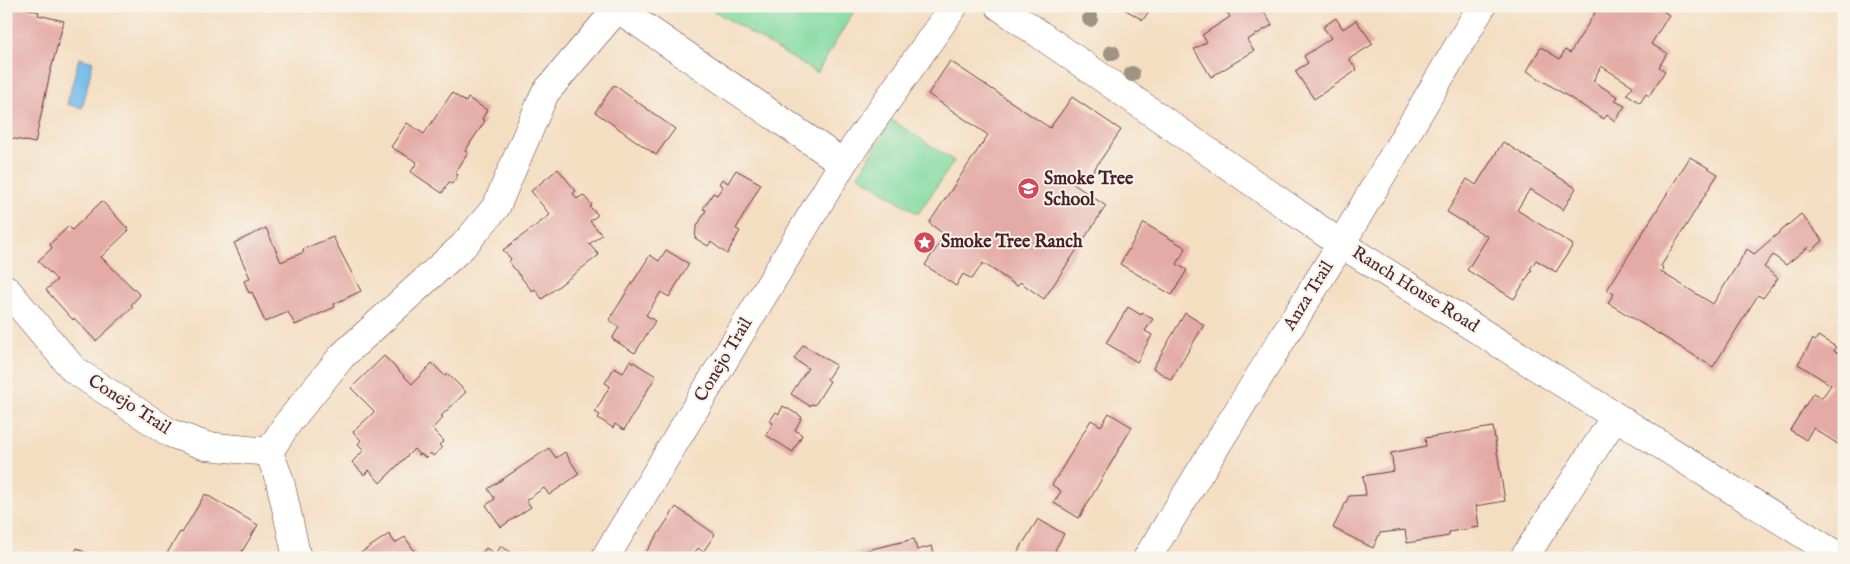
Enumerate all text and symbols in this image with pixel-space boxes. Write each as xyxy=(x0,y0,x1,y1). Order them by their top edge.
place label: Smoke Tree School xyxy=(1044,168,1134,212)
school or university icon: Smoke Tree School xyxy=(1016,177,1040,201)
place icon: Smoke Tree Ranch xyxy=(913,230,937,254)
place label: Smoke Tree Ranch xyxy=(941,231,1083,254)
street label: Ranch House Road xyxy=(1347,242,1483,339)
street label: Anza Trail xyxy=(1278,257,1339,336)
street label: Conejo Trail xyxy=(690,314,758,406)
street label: Conejo Trail xyxy=(83,370,175,440)

